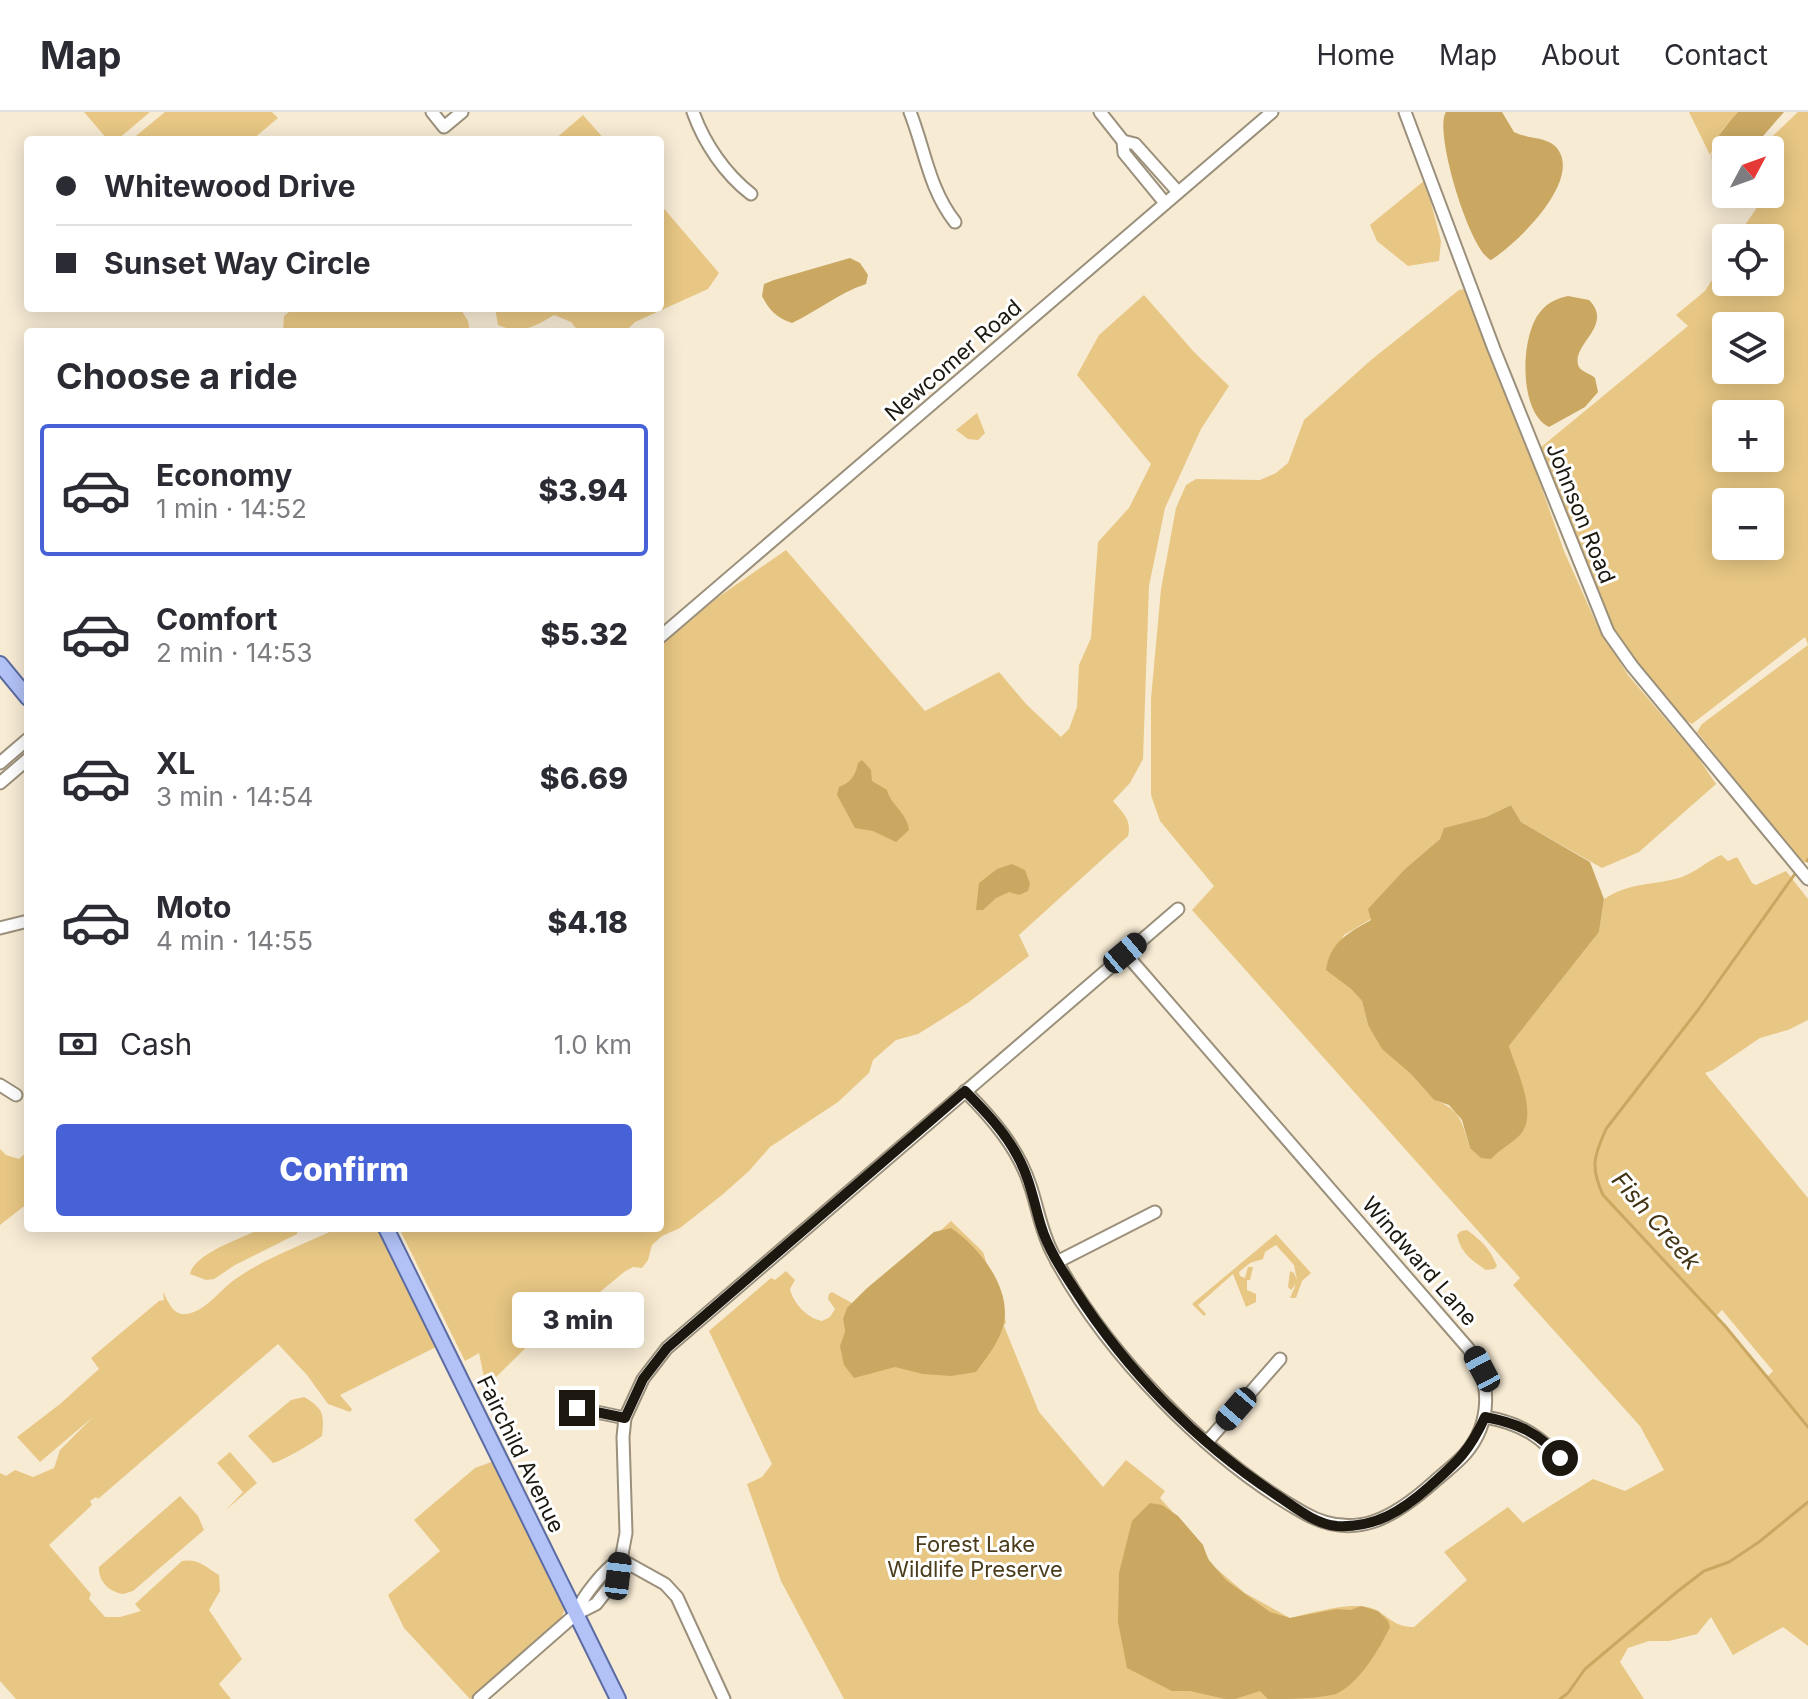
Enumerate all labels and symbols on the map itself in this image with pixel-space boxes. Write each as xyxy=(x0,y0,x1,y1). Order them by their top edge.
north arrow xyxy=(1712,136,1784,208)
street label: Newcomer Road xyxy=(880,294,1026,426)
street label: Johnson Road xyxy=(1541,439,1621,587)
car xyxy=(1099,928,1151,978)
water label: Fish Creek xyxy=(1606,1166,1707,1276)
street label: Windward Lane xyxy=(1357,1191,1483,1331)
callout: 3 min xyxy=(511,1292,643,1348)
car xyxy=(1460,1342,1504,1396)
street label: Fairchild Avenue xyxy=(472,1371,570,1537)
car xyxy=(1211,1383,1261,1435)
route end xyxy=(559,1390,595,1426)
route start xyxy=(1542,1440,1578,1476)
park label: Forest Lake Wildlife Preserve xyxy=(887,1531,1063,1582)
car xyxy=(603,1551,633,1601)

